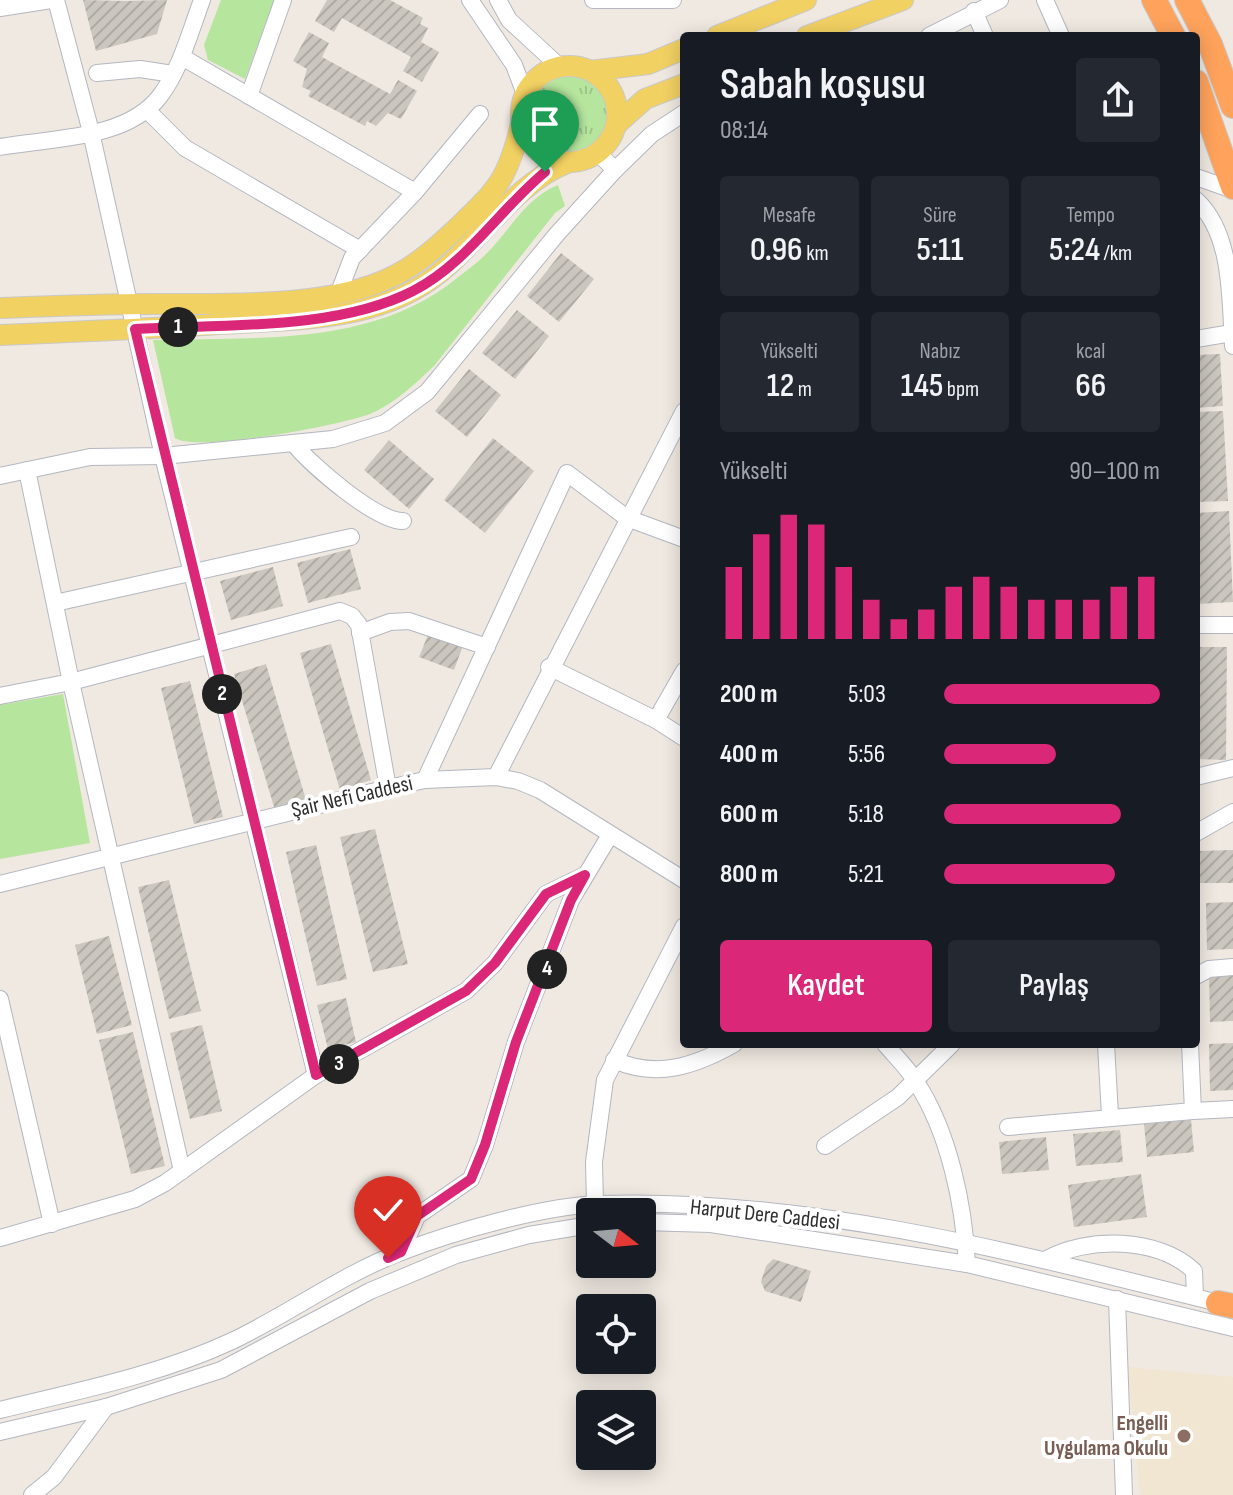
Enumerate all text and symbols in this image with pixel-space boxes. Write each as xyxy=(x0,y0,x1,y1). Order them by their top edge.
text: Sabah koşusu xyxy=(720,58,926,111)
button: share xyxy=(1076,58,1160,142)
pin xyxy=(511,90,579,172)
icon: arrive xyxy=(523,102,567,146)
text: 08:14 xyxy=(720,115,768,146)
text: Mesafe xyxy=(763,202,816,229)
text: Süre xyxy=(923,202,957,229)
text: Tempo xyxy=(1066,202,1115,229)
text: 0.96 xyxy=(750,229,803,270)
text: 5:11 xyxy=(917,229,963,270)
text: 5:24 xyxy=(1049,229,1100,270)
text: km xyxy=(803,240,829,267)
text: /km xyxy=(1100,240,1132,267)
pin: 1 xyxy=(158,307,198,347)
text: 1 xyxy=(174,313,182,340)
text: Yükselti xyxy=(761,338,818,365)
text: Nabız xyxy=(920,338,960,365)
text: kcal xyxy=(1076,338,1105,365)
text: 12 xyxy=(767,365,794,406)
text: 145 xyxy=(901,365,943,406)
text: 66 xyxy=(1075,365,1106,406)
text: m xyxy=(794,376,812,403)
text: bpm xyxy=(943,376,979,403)
text: Yükselti xyxy=(720,456,788,487)
text: 90–100 m xyxy=(1069,456,1160,487)
pin: 2 xyxy=(202,674,242,714)
text: 200 m xyxy=(720,679,777,710)
text: 5:03 xyxy=(848,679,886,710)
text: 2 xyxy=(217,680,227,707)
text: 400 m xyxy=(720,739,778,770)
text: 5:56 xyxy=(848,739,885,770)
street label: Şair Nefi Caddesi xyxy=(289,770,415,824)
text: 600 m xyxy=(720,799,778,830)
text: 5:18 xyxy=(848,799,884,830)
text: 800 m xyxy=(720,859,778,890)
text: 5:21 xyxy=(848,859,883,890)
button: Kaydet xyxy=(720,940,932,1032)
button: Paylaş xyxy=(948,940,1160,1032)
pin: 4 xyxy=(527,949,567,989)
text: 4 xyxy=(542,955,552,982)
pin: 3 xyxy=(319,1044,359,1084)
text: 3 xyxy=(334,1050,344,1077)
pin xyxy=(354,1176,422,1258)
icon: check xyxy=(366,1188,410,1232)
street label: Harput Dere Caddesi xyxy=(689,1194,841,1236)
north arrow xyxy=(576,1198,656,1278)
map controls xyxy=(576,1198,656,1470)
button: locate xyxy=(576,1294,656,1374)
button: layers xyxy=(576,1390,656,1470)
place label: Engelli Uygulama Okulu xyxy=(1044,1410,1168,1462)
marker: Engelli Uygulama Okulu xyxy=(1175,1427,1193,1445)

